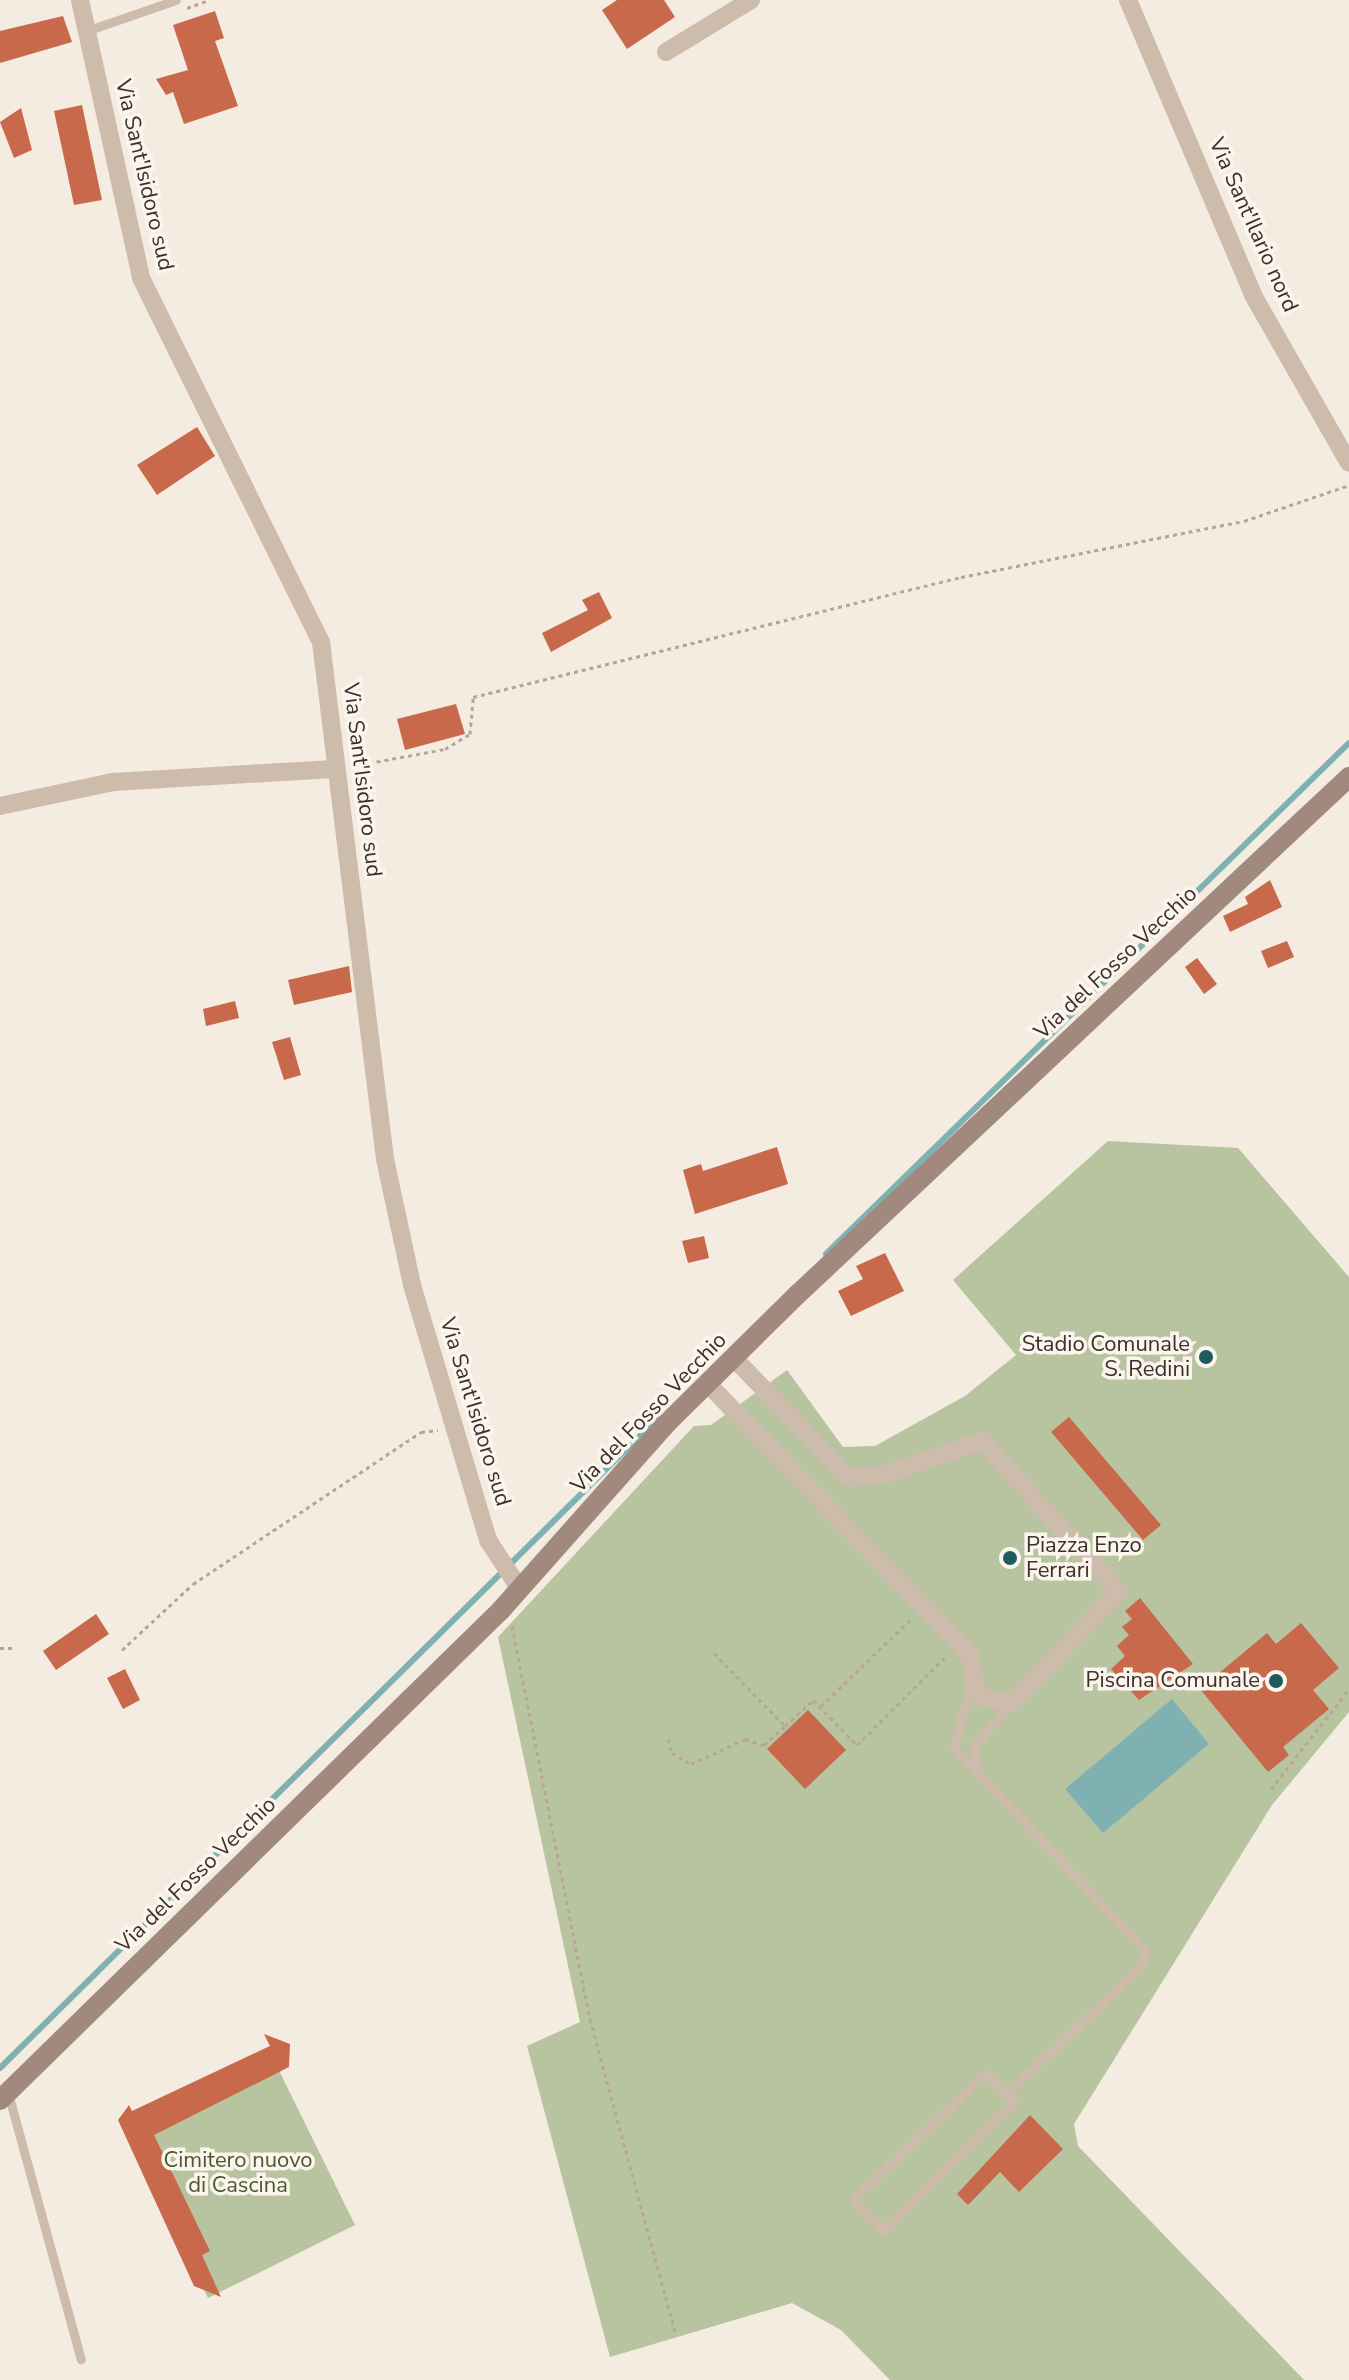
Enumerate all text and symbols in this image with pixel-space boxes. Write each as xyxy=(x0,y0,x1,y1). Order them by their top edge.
street label: Via Sant'Isidoro sud xyxy=(109,77,179,273)
street label: Via Sant'Ilario nord xyxy=(1203,134,1303,316)
street label: Via Sant'Isidoro sud xyxy=(337,681,387,879)
street label: Via del Fosso Vecchio xyxy=(1029,881,1203,1045)
street label: Via Sant'Isidoro sud xyxy=(434,1315,516,1509)
street label: Via del Fosso Vecchio xyxy=(566,1327,732,1499)
place label: Stadio Comunale S. Redini xyxy=(1022,1331,1190,1382)
marker: Stadio Comunale S. Redini xyxy=(1197,1348,1215,1366)
place label: Piazza Enzo Ferrari xyxy=(1026,1532,1142,1584)
marker: Piazza Enzo Ferrari xyxy=(1001,1549,1019,1567)
place label: Piscina Comunale xyxy=(1086,1668,1260,1694)
marker: Piscina Comunale xyxy=(1267,1672,1285,1690)
street label: Via del Fosso Vecchio xyxy=(110,1792,282,1958)
park label: Cimitero nuovo di Cascina xyxy=(163,2147,313,2198)

